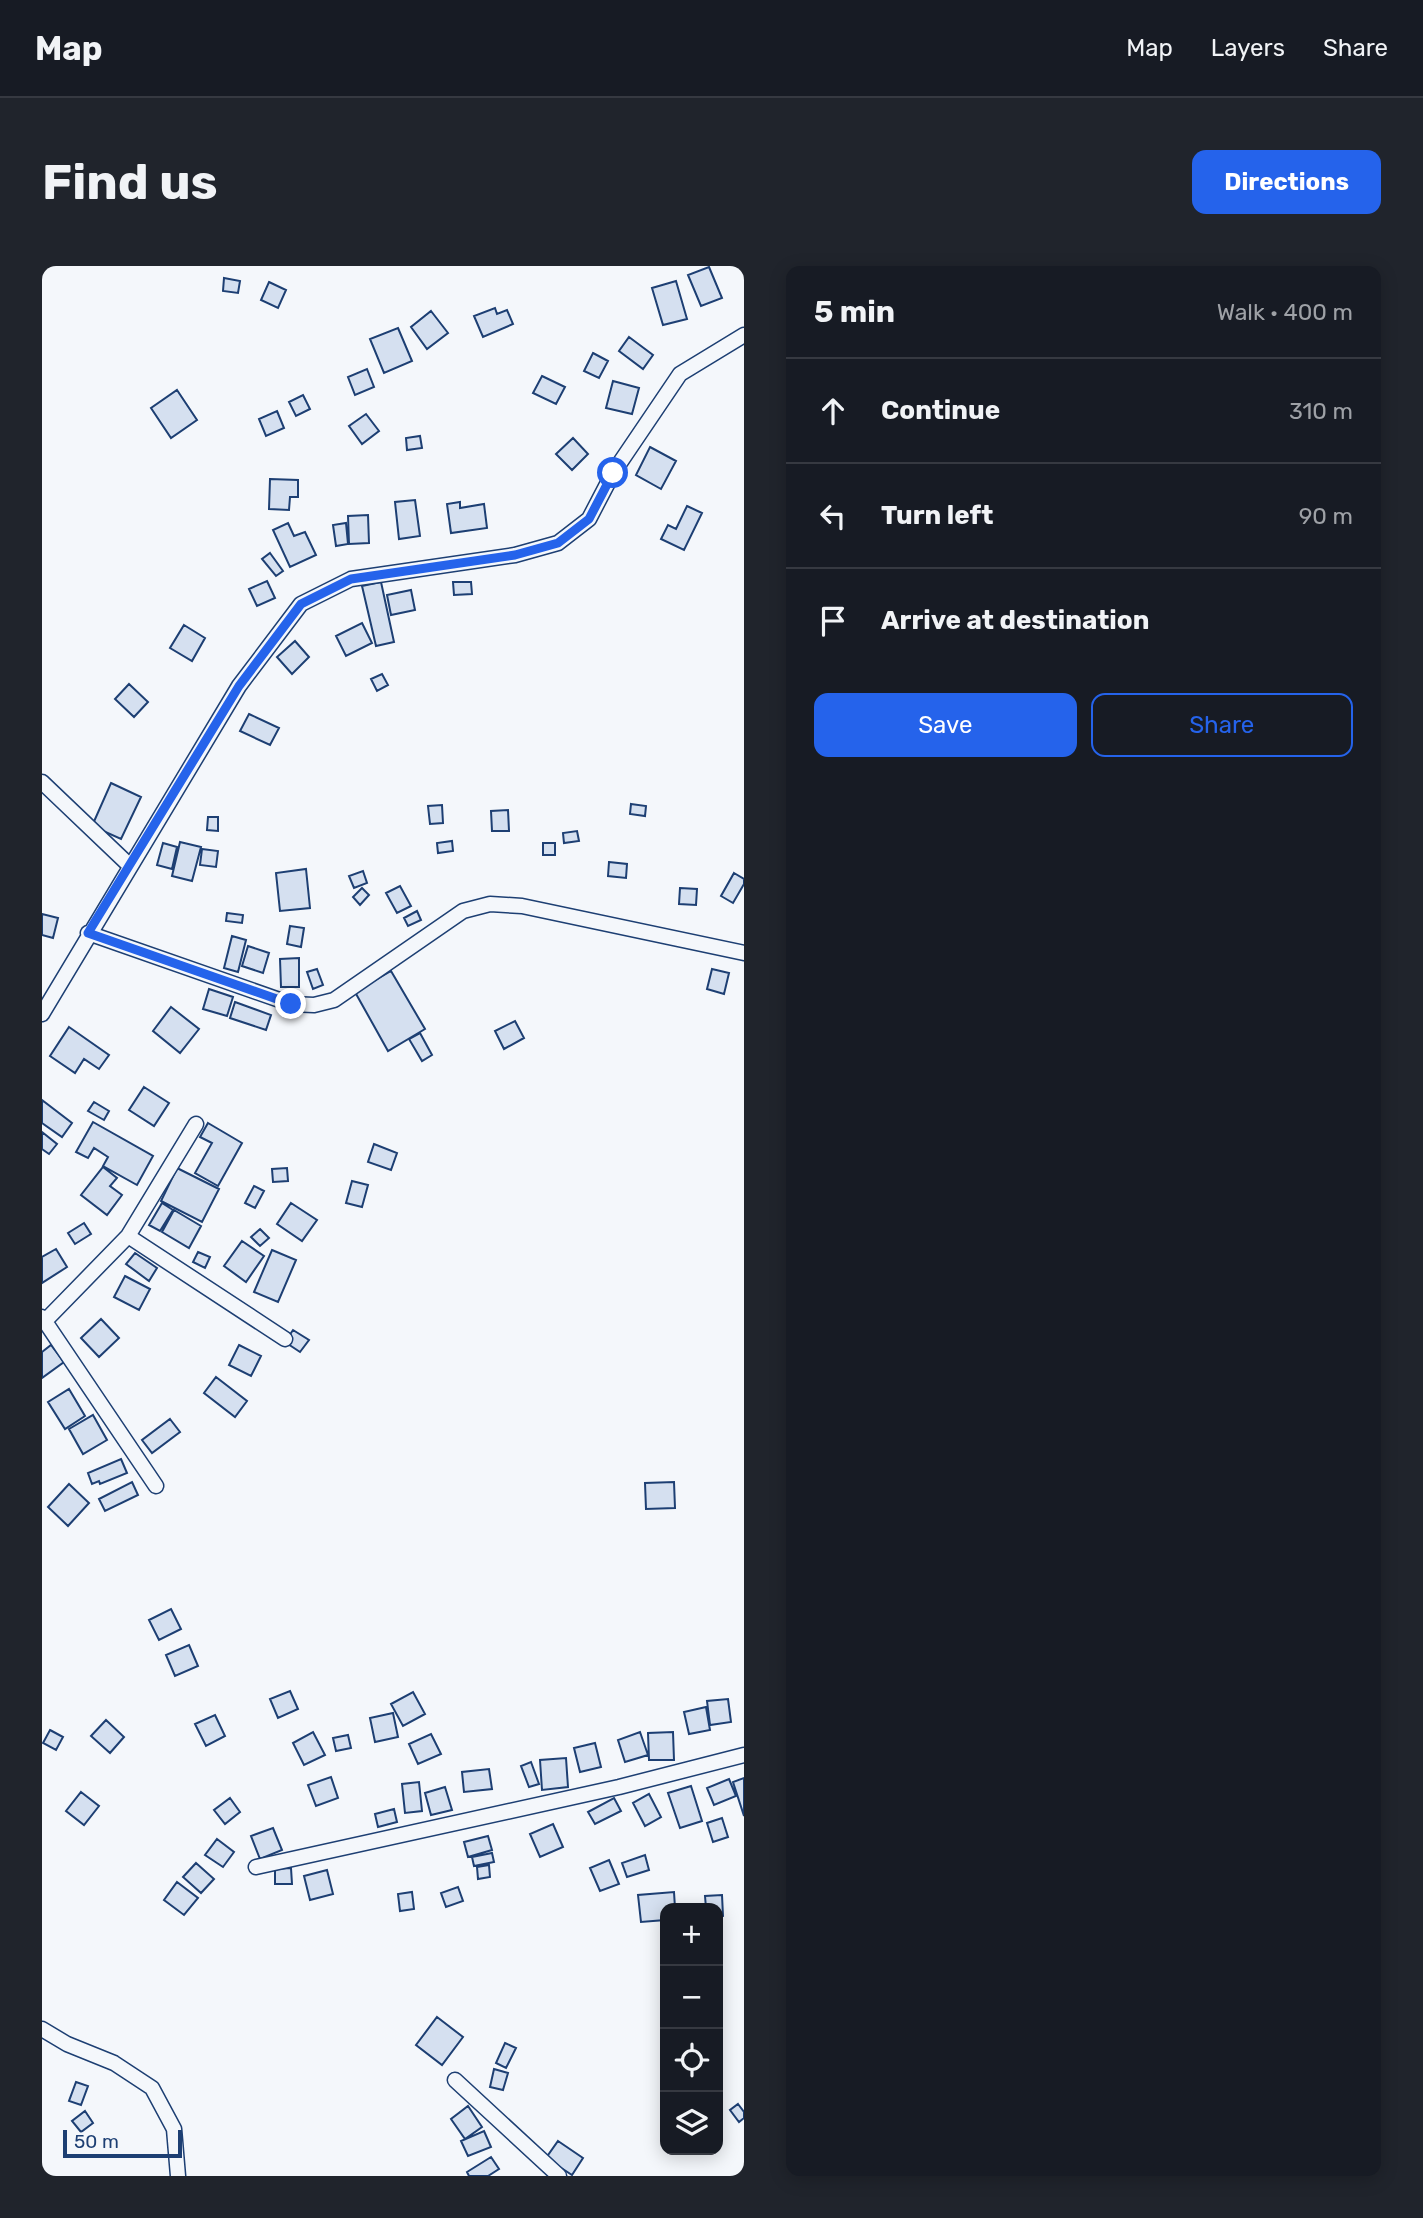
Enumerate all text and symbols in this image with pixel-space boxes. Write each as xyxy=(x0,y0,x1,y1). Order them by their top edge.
text: Map xyxy=(35,29,103,68)
text: Map xyxy=(1126,34,1173,62)
text: Layers xyxy=(1211,34,1285,62)
text: Share xyxy=(1323,34,1388,62)
button: Directions xyxy=(1192,150,1381,214)
text: Find us xyxy=(42,153,218,211)
text: 5 min xyxy=(814,294,895,330)
text: Walk · 400 m xyxy=(1217,298,1353,326)
icon: ahead xyxy=(814,392,852,430)
text: Continue xyxy=(881,395,1000,426)
text: 310 m xyxy=(1289,397,1353,425)
route start xyxy=(597,457,628,488)
icon: left xyxy=(814,497,852,535)
text: Turn left xyxy=(881,500,993,531)
text: 90 m xyxy=(1299,502,1353,530)
icon: arrive xyxy=(814,602,852,640)
text: Arrive at destination xyxy=(881,605,1149,636)
button: Save xyxy=(814,693,1077,757)
button: Share xyxy=(1091,693,1353,757)
route end xyxy=(275,988,306,1019)
map controls xyxy=(660,1903,723,2155)
button: + xyxy=(660,1903,723,1966)
button: − xyxy=(660,1966,723,2029)
button: locate xyxy=(660,2029,723,2092)
button: layers xyxy=(660,2092,723,2155)
scale bar xyxy=(63,2127,182,2159)
text: 50 m xyxy=(74,2130,119,2153)

